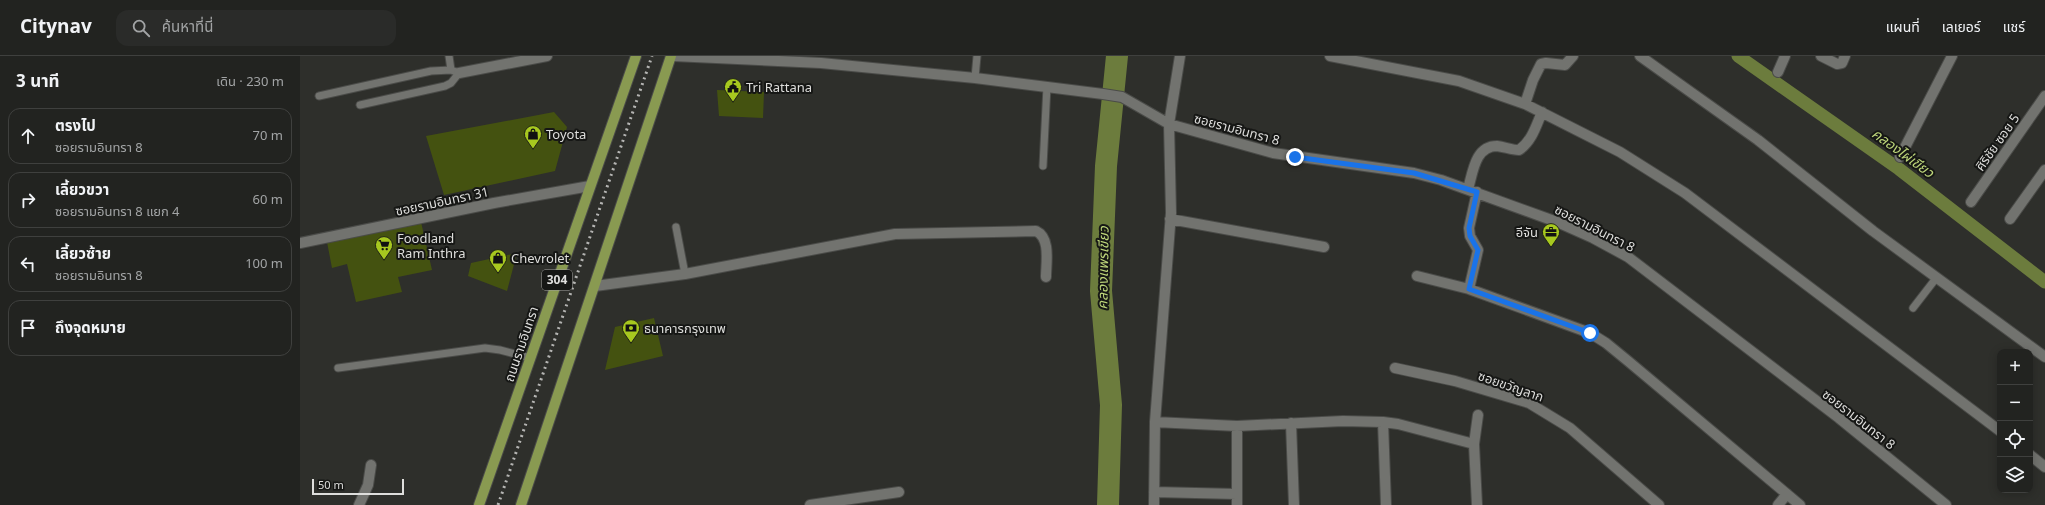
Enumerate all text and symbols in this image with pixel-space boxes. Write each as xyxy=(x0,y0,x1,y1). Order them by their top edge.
search box xyxy=(116,10,396,46)
text: Citynav xyxy=(20,13,92,42)
text: ค้นหาที่นี่ xyxy=(162,16,213,39)
icon: search xyxy=(130,17,152,39)
text: แผนที่ xyxy=(1886,17,1920,38)
text: เลเยอร์ xyxy=(1942,17,1981,38)
text: แชร์ xyxy=(2003,17,2025,38)
text: 3 นาที xyxy=(16,69,59,95)
text: เดิน · 230 m xyxy=(216,72,284,92)
public building icon: Tri Rattana xyxy=(723,77,743,102)
place label: Tri Rattana xyxy=(746,78,812,98)
street label: ซอยรามอินทรา 8 xyxy=(1192,109,1282,151)
street label: ศิริชัย ซอย 5 xyxy=(1971,110,2025,175)
text: ตรงไป xyxy=(55,115,96,138)
shop icon: Toyota xyxy=(523,124,543,149)
water label: คลองไผ่เขียว xyxy=(1867,124,1939,184)
icon: ahead xyxy=(17,125,39,147)
place label: Toyota xyxy=(546,125,586,145)
text: 70 m xyxy=(253,126,283,146)
text: ซอยรามอินทรา 8 xyxy=(55,138,143,158)
route end xyxy=(1286,148,1304,166)
text: เลี้ยวขวา xyxy=(55,179,109,202)
street label: ซอยรามอินทรา 31 xyxy=(394,182,491,222)
icon: right xyxy=(17,189,39,211)
text: 60 m xyxy=(253,190,283,210)
street label: ซอยรามอินทรา 8 xyxy=(1551,200,1638,258)
text: ซอยรามอินทรา 8 แยก 4 xyxy=(55,202,180,222)
office icon: อีจัน xyxy=(1541,222,1561,247)
place label: อีจัน xyxy=(1516,223,1538,243)
water label: คลองแพรเขียว xyxy=(1092,225,1115,310)
place label: Foodland Ram Inthra xyxy=(397,229,465,264)
supermarket icon: Foodland Ram Inthra xyxy=(374,235,394,260)
text: เลี้ยวซ้าย xyxy=(55,243,111,266)
shop icon: Chevrolet xyxy=(488,248,508,273)
place label: Chevrolet xyxy=(511,249,570,269)
icon: left xyxy=(17,253,39,275)
text: 100 m xyxy=(245,254,283,274)
text: ซอยรามอินทรา 8 xyxy=(55,266,143,286)
road number: 304 xyxy=(542,270,572,290)
street label: ถนนรามอินทรา xyxy=(500,304,544,385)
icon: arrive xyxy=(17,317,39,339)
text: ถึงจุดหมาย xyxy=(55,317,126,340)
bank icon: ธนาคารกรุงเทพ xyxy=(621,318,641,343)
place label: ธนาคารกรุงเทพ xyxy=(644,319,726,339)
route start xyxy=(1581,324,1599,342)
map controls xyxy=(1997,349,2033,493)
button: + xyxy=(1997,349,2033,385)
street label: ซอยขวัญลาก xyxy=(1475,366,1546,408)
street label: ซอยรามอินทรา 8 xyxy=(1818,385,1899,455)
button: − xyxy=(1997,385,2033,421)
button: locate xyxy=(1997,421,2033,457)
button: layers xyxy=(1997,457,2033,493)
scale bar xyxy=(312,477,404,496)
text: 50 m xyxy=(318,477,344,494)

